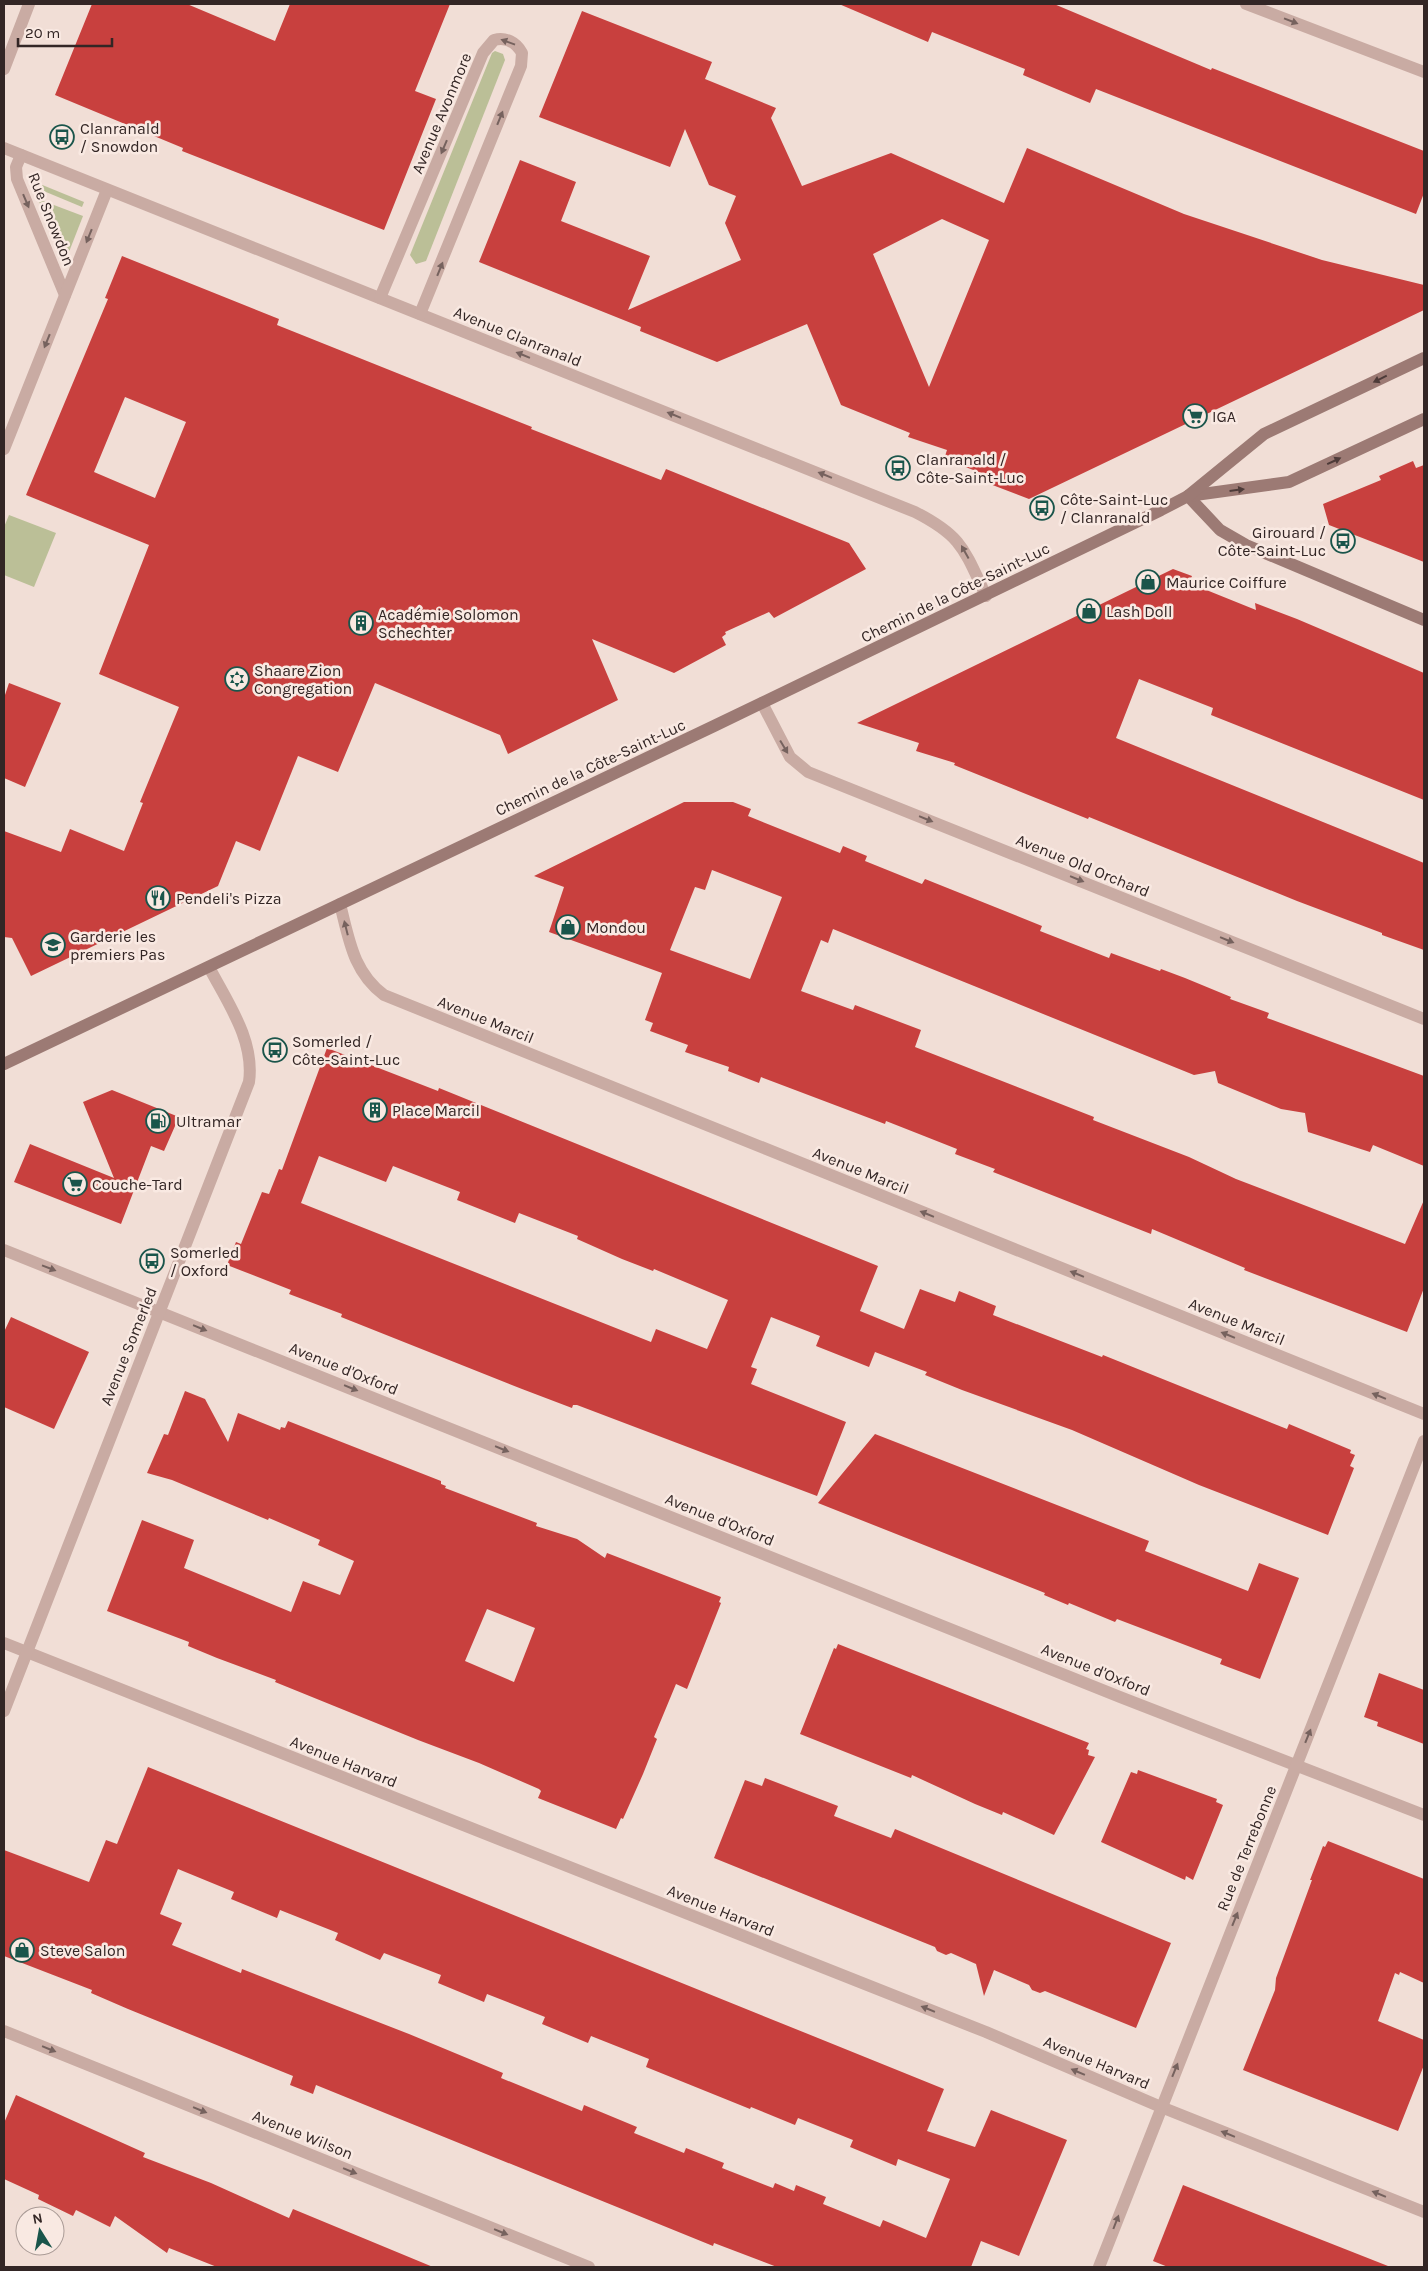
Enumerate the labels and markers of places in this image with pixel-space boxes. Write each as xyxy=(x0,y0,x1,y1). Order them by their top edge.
place label: Clanranald / Snowdon xyxy=(80,119,160,156)
bus stop icon: Clanranald / Snowdon xyxy=(49,124,75,150)
supermarket icon: IGA xyxy=(1182,403,1208,429)
place label: IGA xyxy=(1212,407,1236,426)
place label: Clanranald / Côte-Saint-Luc xyxy=(916,450,1024,487)
bus stop icon: Clanranald / Côte-Saint-Luc xyxy=(885,455,911,481)
place label: Côte-Saint-Luc / Clanranald xyxy=(1060,490,1168,527)
bus stop icon: Côte-Saint-Luc / Clanranald xyxy=(1029,495,1055,521)
place label: Girouard / Côte-Saint-Luc xyxy=(1218,523,1326,560)
bus stop icon: Girouard / Côte-Saint-Luc xyxy=(1330,528,1356,554)
shop icon: Maurice Coiffure xyxy=(1135,569,1161,595)
place label: Maurice Coiffure xyxy=(1166,573,1287,592)
shop icon: Lash Doll xyxy=(1076,598,1102,624)
place label: Lash Doll xyxy=(1106,602,1172,621)
place label: Académie Solomon Schechter xyxy=(378,605,519,642)
building icon: Académie Solomon Schechter xyxy=(348,610,374,636)
place label: Shaare Zion Congregation xyxy=(254,661,352,698)
synagogue icon: Shaare Zion Congregation xyxy=(224,666,250,692)
restaurant icon: Pendeli's Pizza xyxy=(145,885,171,911)
place label: Pendeli's Pizza xyxy=(176,889,282,908)
shop icon: Mondou xyxy=(555,914,581,940)
place label: Mondou xyxy=(586,918,646,937)
place label: Garderie les premiers Pas xyxy=(70,927,165,964)
school or university icon: Garderie les premiers Pas xyxy=(40,932,66,958)
place label: Somerled / Côte-Saint-Luc xyxy=(292,1032,400,1069)
bus stop icon: Somerled / Côte-Saint-Luc xyxy=(262,1037,288,1063)
building icon: Place Marcil xyxy=(362,1097,388,1123)
place label: Place Marcil xyxy=(392,1101,480,1120)
fuel station icon: Ultramar xyxy=(145,1108,171,1134)
place label: Ultramar xyxy=(176,1112,241,1131)
supermarket icon: Couche-Tard xyxy=(62,1171,88,1197)
place label: Couche-Tard xyxy=(92,1175,183,1194)
place label: Somerled / Oxford xyxy=(170,1243,240,1280)
bus stop icon: Somerled / Oxford xyxy=(139,1248,165,1274)
shop icon: Steve Salon xyxy=(9,1937,35,1963)
place label: Steve Salon xyxy=(40,1941,125,1960)

